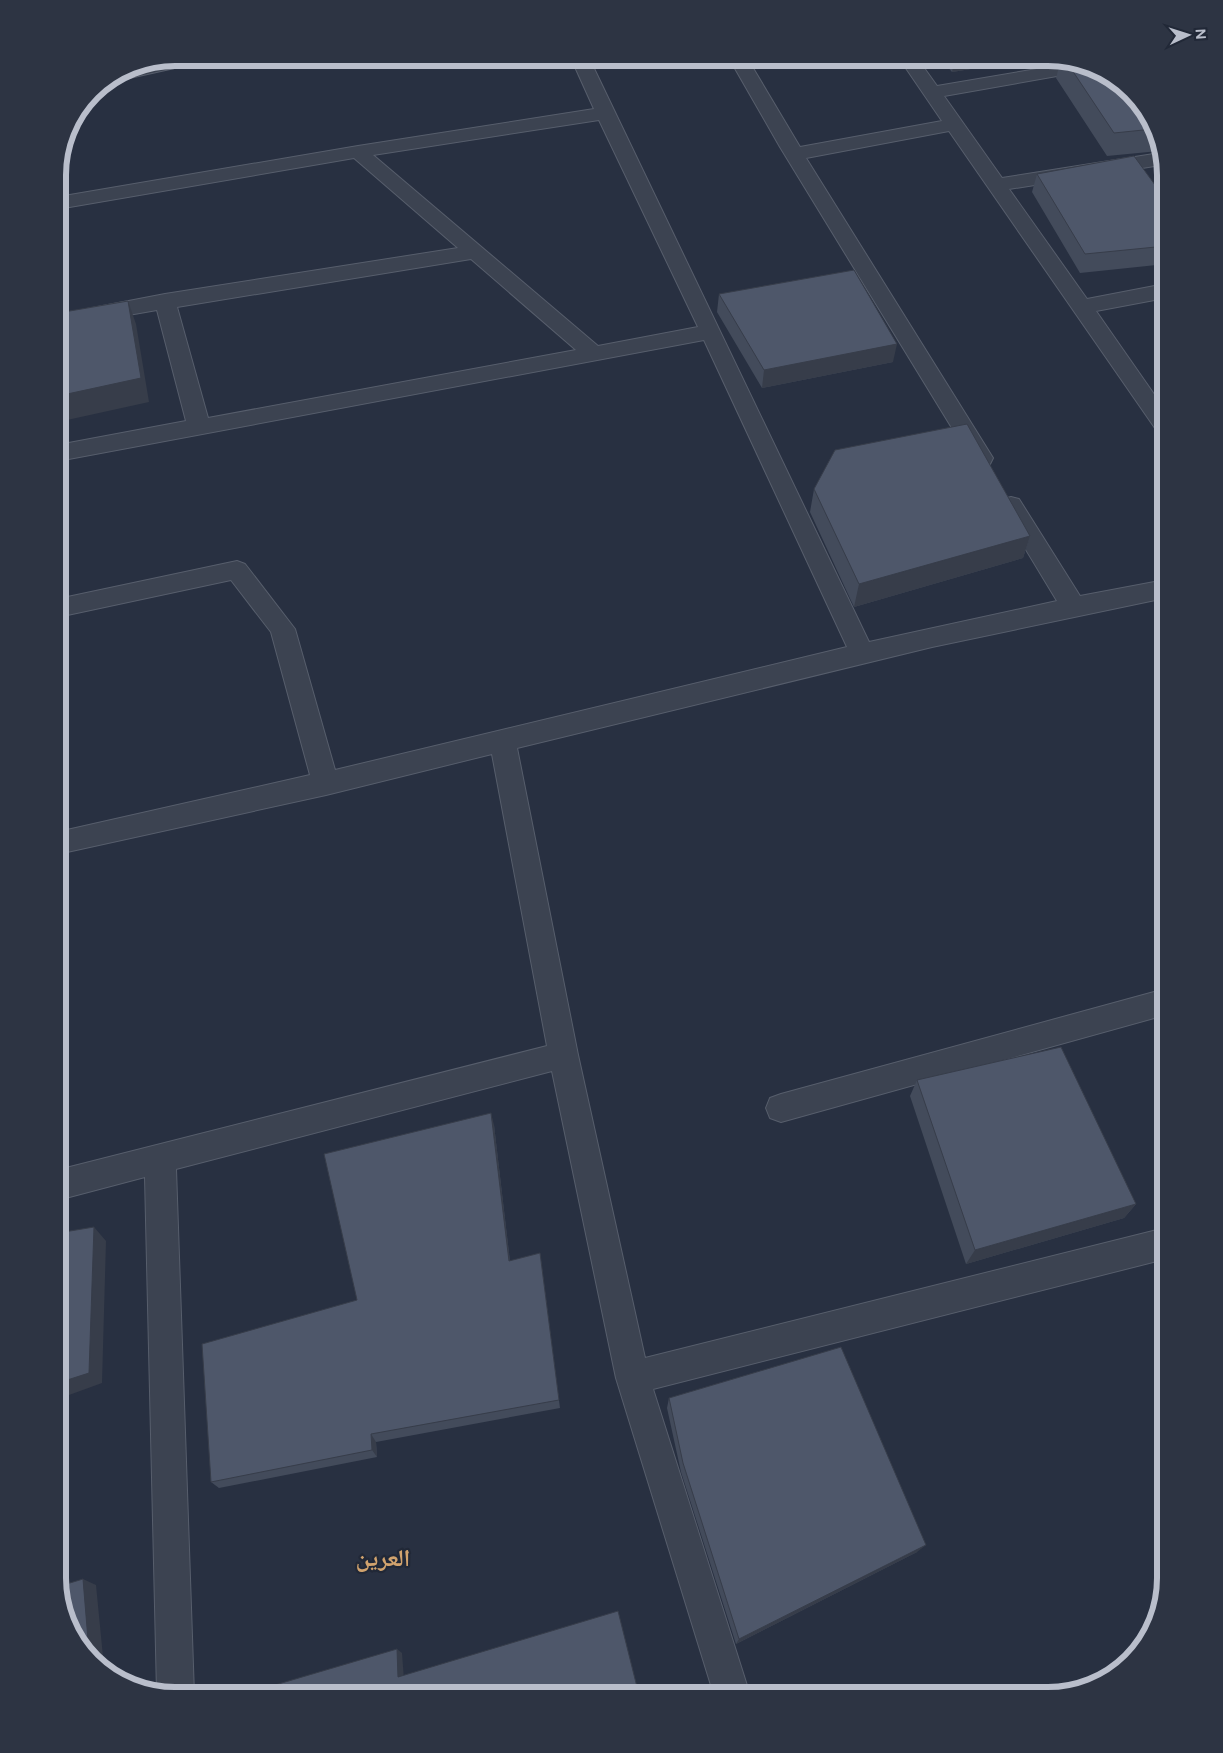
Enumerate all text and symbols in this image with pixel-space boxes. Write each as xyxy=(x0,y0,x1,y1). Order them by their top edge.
north arrow xyxy=(1163,10,1213,60)
text: N xyxy=(1192,28,1209,40)
district label: العرين xyxy=(356,1543,410,1572)

